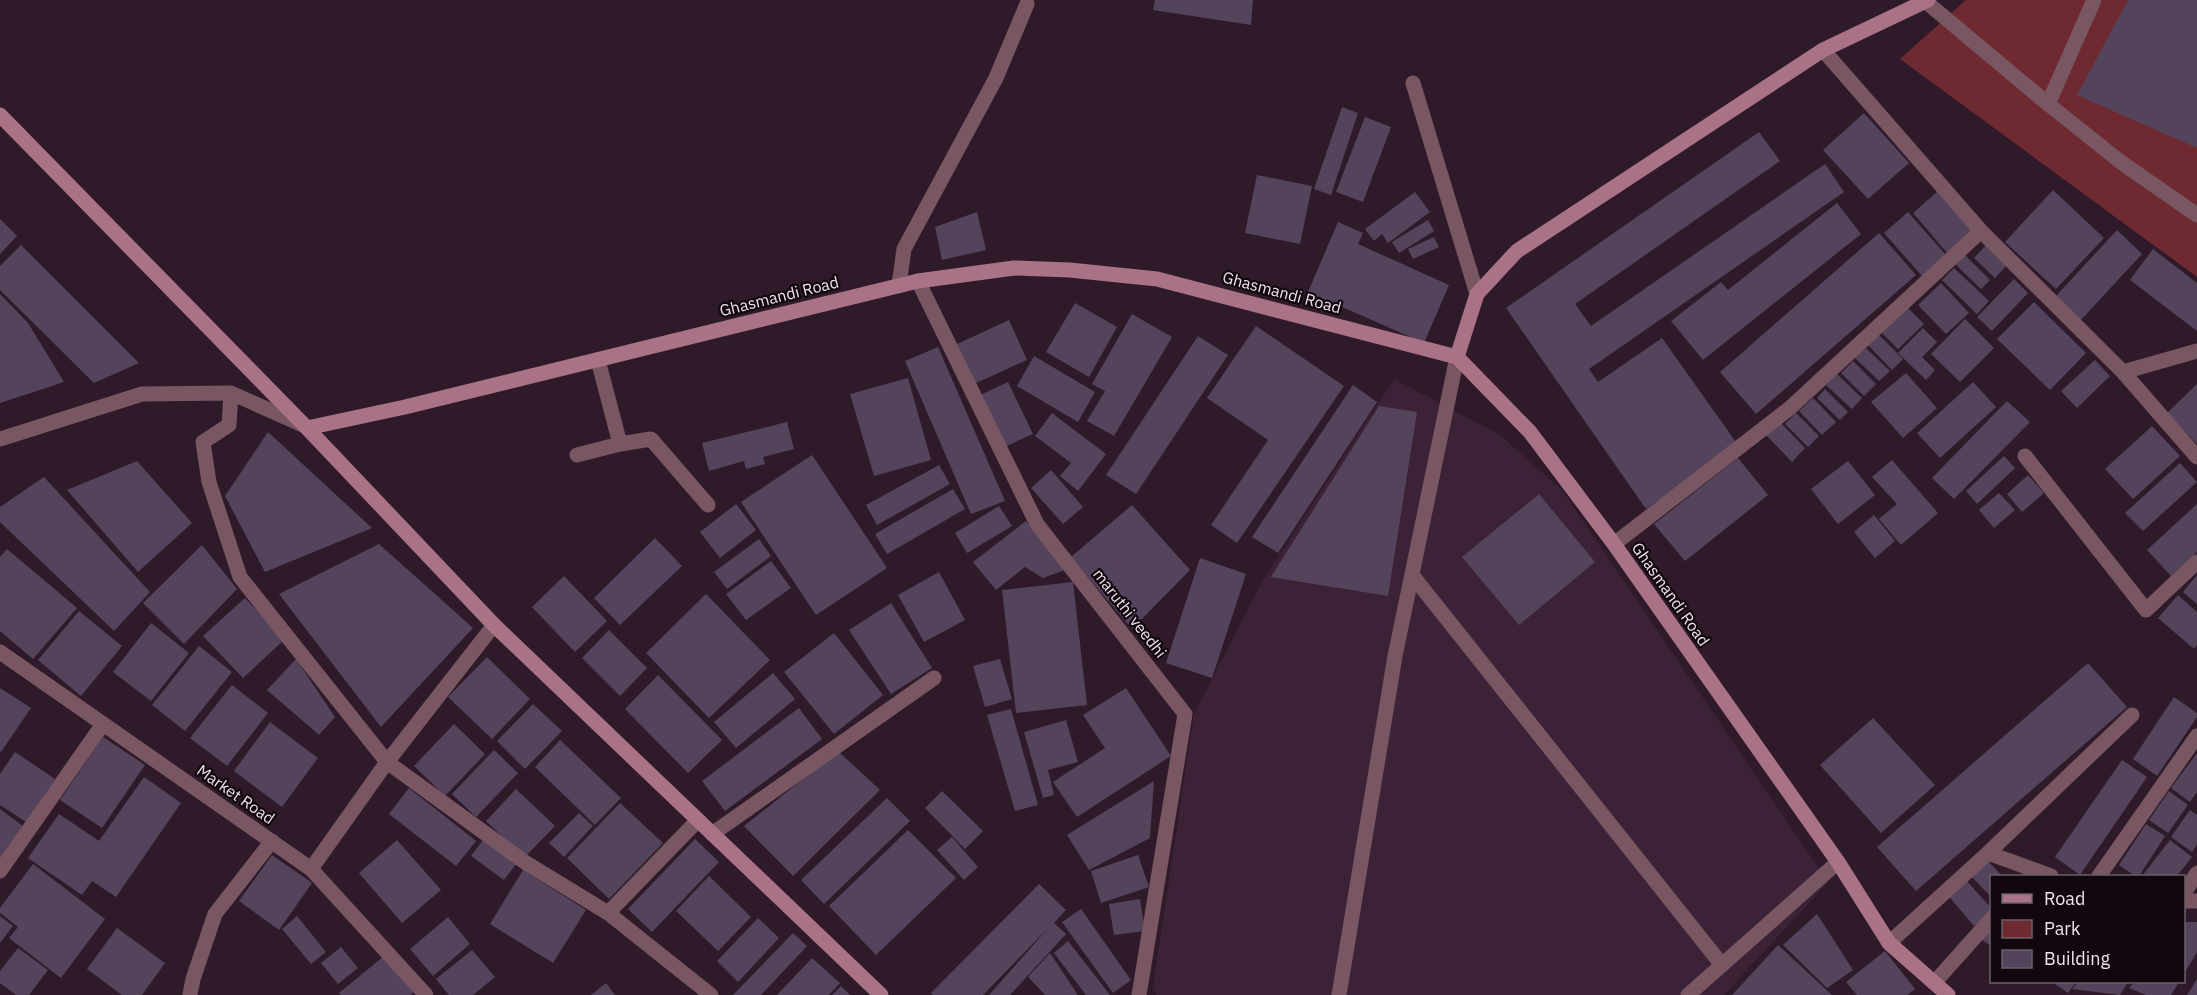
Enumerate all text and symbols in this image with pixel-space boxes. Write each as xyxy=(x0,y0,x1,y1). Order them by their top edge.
street label: Ghasmandi Road xyxy=(1220,267,1344,317)
street label: Ghasmandi Road xyxy=(717,272,841,320)
street label: Ghasmandi Road xyxy=(1628,538,1714,650)
street label: maruthi veedhi xyxy=(1089,564,1171,662)
street label: Market Road xyxy=(193,760,279,828)
legend xyxy=(1990,875,2185,983)
text: Road xyxy=(2044,887,2085,910)
text: Park xyxy=(2044,917,2081,940)
text: Building xyxy=(2044,947,2111,970)

